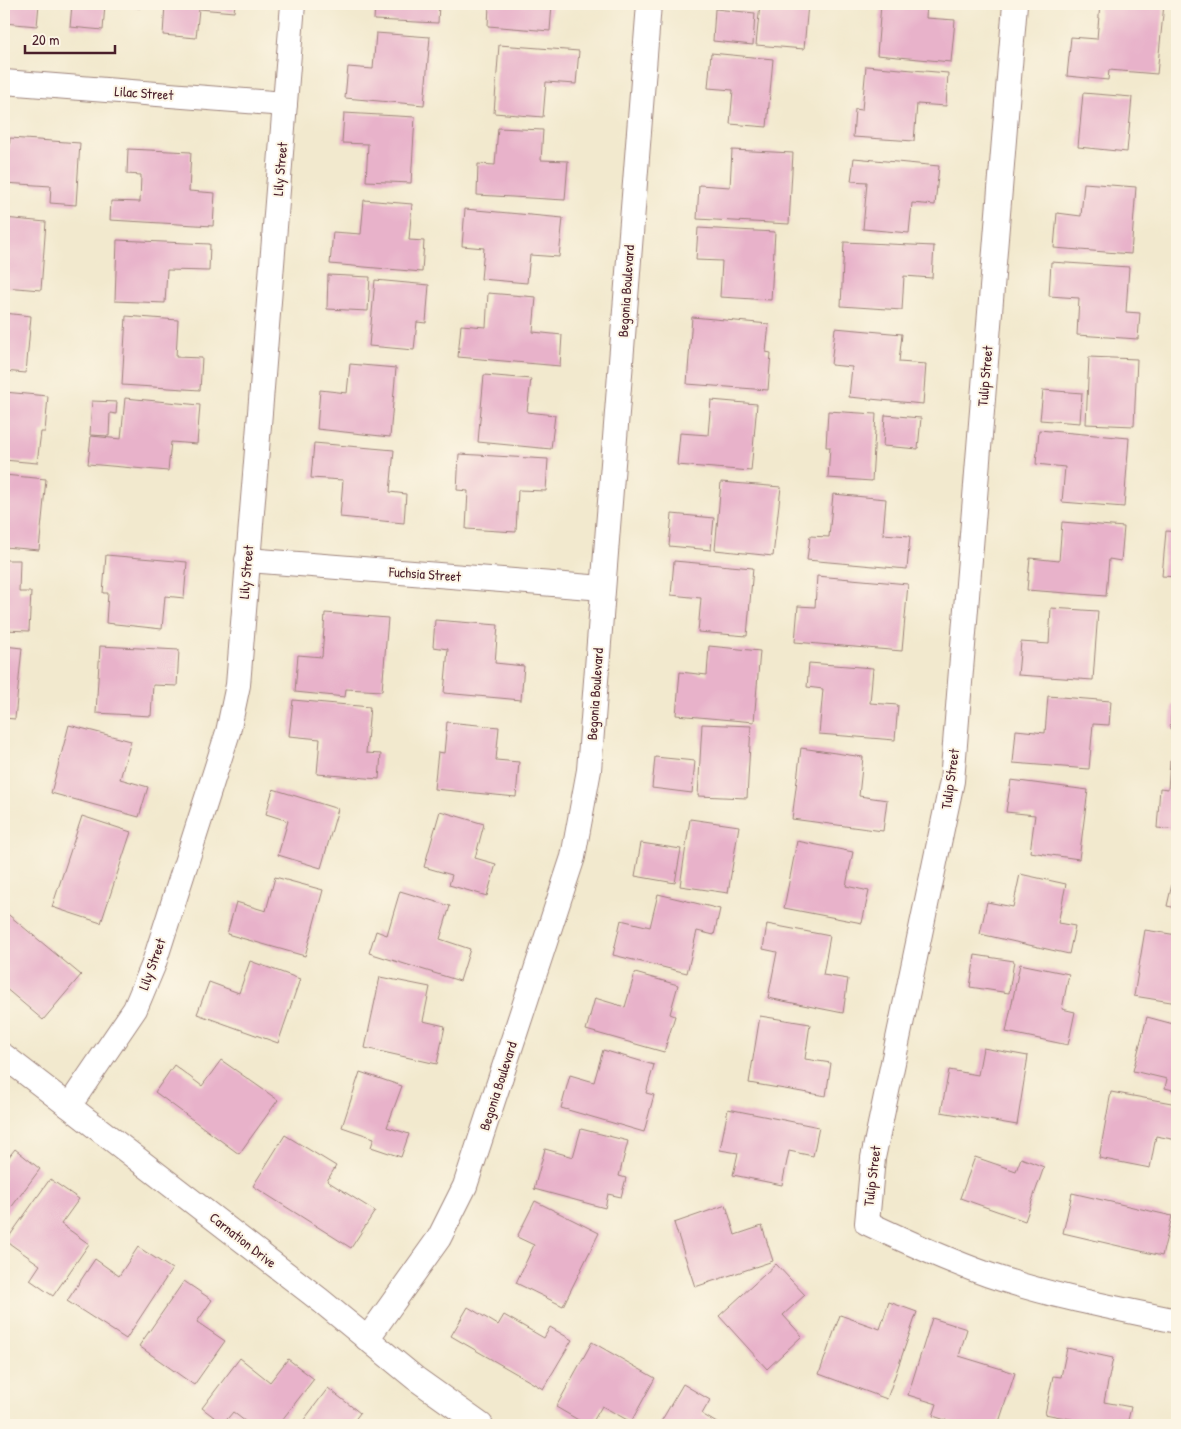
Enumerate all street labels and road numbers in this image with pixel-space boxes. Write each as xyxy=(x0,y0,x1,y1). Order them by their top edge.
street label: Lilac Street xyxy=(114,81,174,104)
street label: Lily Street xyxy=(268,141,292,197)
street label: Begonia Boulevard xyxy=(613,244,639,338)
street label: Tulip Street xyxy=(972,345,998,407)
street label: Lily Street xyxy=(234,544,258,600)
street label: Fuchsia Street xyxy=(387,561,462,586)
street label: Begonia Boulevard xyxy=(582,647,608,741)
street label: Tulip Street xyxy=(936,747,964,811)
street label: Lily Street xyxy=(133,935,171,993)
street label: Begonia Boulevard xyxy=(474,1039,522,1133)
street label: Tulip Street xyxy=(858,1144,886,1207)
street label: Carnation Drive xyxy=(206,1208,281,1272)

